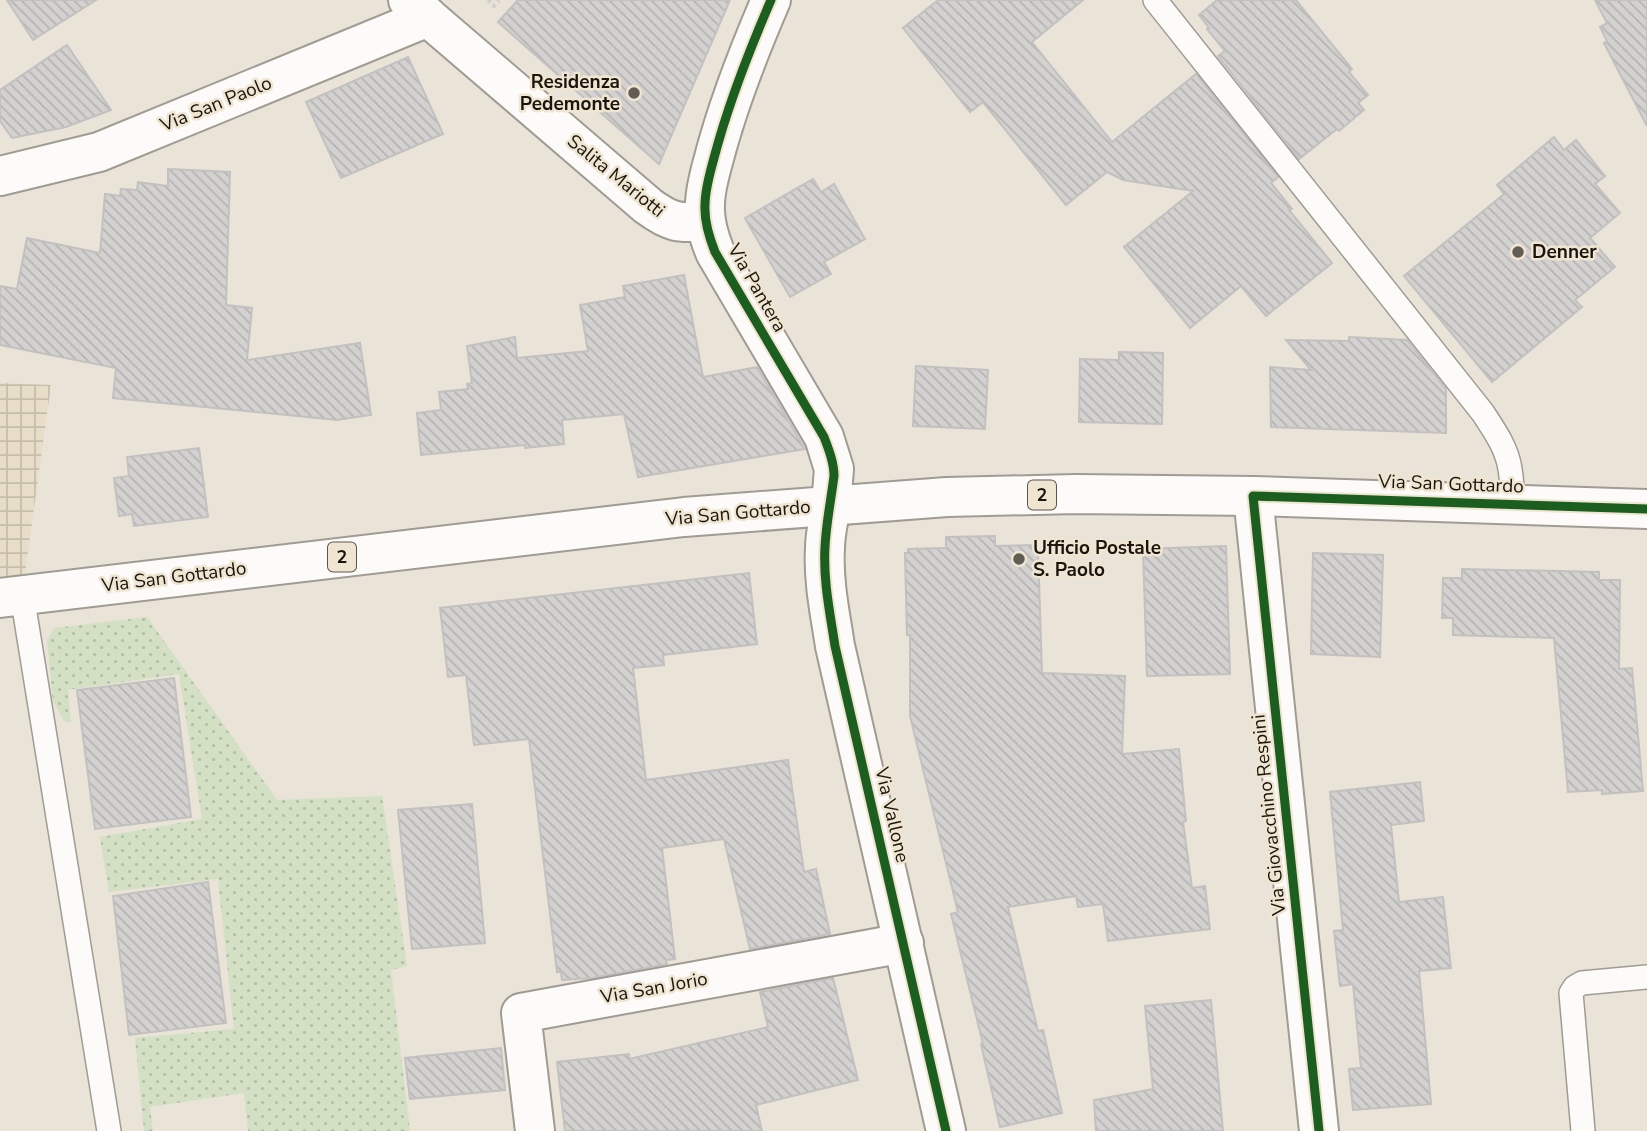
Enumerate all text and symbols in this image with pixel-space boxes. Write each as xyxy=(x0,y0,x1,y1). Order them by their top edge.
place label: Residenza Pedemonte xyxy=(520,69,620,117)
street label: Via San Paolo xyxy=(155,70,276,139)
marker: Residenza Pedemonte xyxy=(626,85,642,101)
street label: Salita Mariotti xyxy=(562,129,670,223)
street label: Via Pantera xyxy=(721,238,793,337)
place label: Denner xyxy=(1532,239,1597,265)
marker: Denner xyxy=(1510,244,1526,260)
street label: Via San Gottardo xyxy=(1377,468,1524,500)
road number: 2 xyxy=(1028,480,1056,509)
street label: Via San Gottardo xyxy=(663,494,812,532)
place label: Ufficio Postale S. Paolo xyxy=(1033,535,1161,583)
road number: 2 xyxy=(328,542,356,572)
marker: Ufficio Postale S. Paolo xyxy=(1011,551,1027,567)
street label: Via San Gottardo xyxy=(99,555,248,599)
street label: Via Giovacchino Respini xyxy=(1246,713,1293,918)
street label: Via Vallone xyxy=(868,764,916,865)
street label: Via San Jorio xyxy=(597,966,710,1010)

